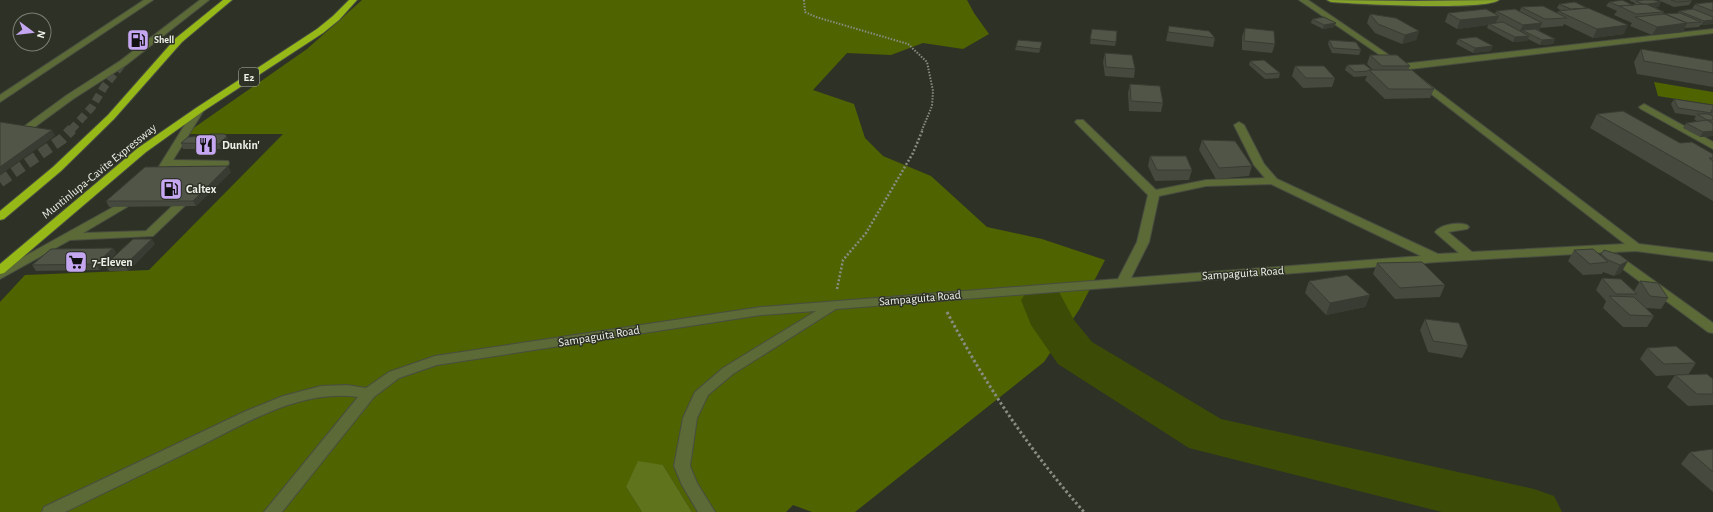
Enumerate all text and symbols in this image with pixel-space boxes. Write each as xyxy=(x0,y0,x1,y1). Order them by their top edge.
north arrow xyxy=(12,12,52,52)
fuel station icon: Shell xyxy=(125,27,151,53)
text: N xyxy=(35,29,47,40)
place label: Shell xyxy=(154,35,174,45)
road number: E2 xyxy=(239,68,259,86)
street label: Muntinlupa-Cavite Expressway xyxy=(40,121,159,222)
restaurant icon: Dunkin' xyxy=(193,132,219,158)
place label: Dunkin' xyxy=(222,139,260,151)
fuel station icon: Caltex xyxy=(158,176,184,202)
place label: Caltex xyxy=(186,183,217,195)
supermarket icon: 7-Eleven xyxy=(63,249,89,275)
place label: 7-Eleven xyxy=(92,256,133,268)
street label: Sampaguita Road xyxy=(1202,264,1284,282)
street label: Sampaguita Road xyxy=(879,288,961,308)
street label: Sampaguita Road xyxy=(557,324,641,348)

